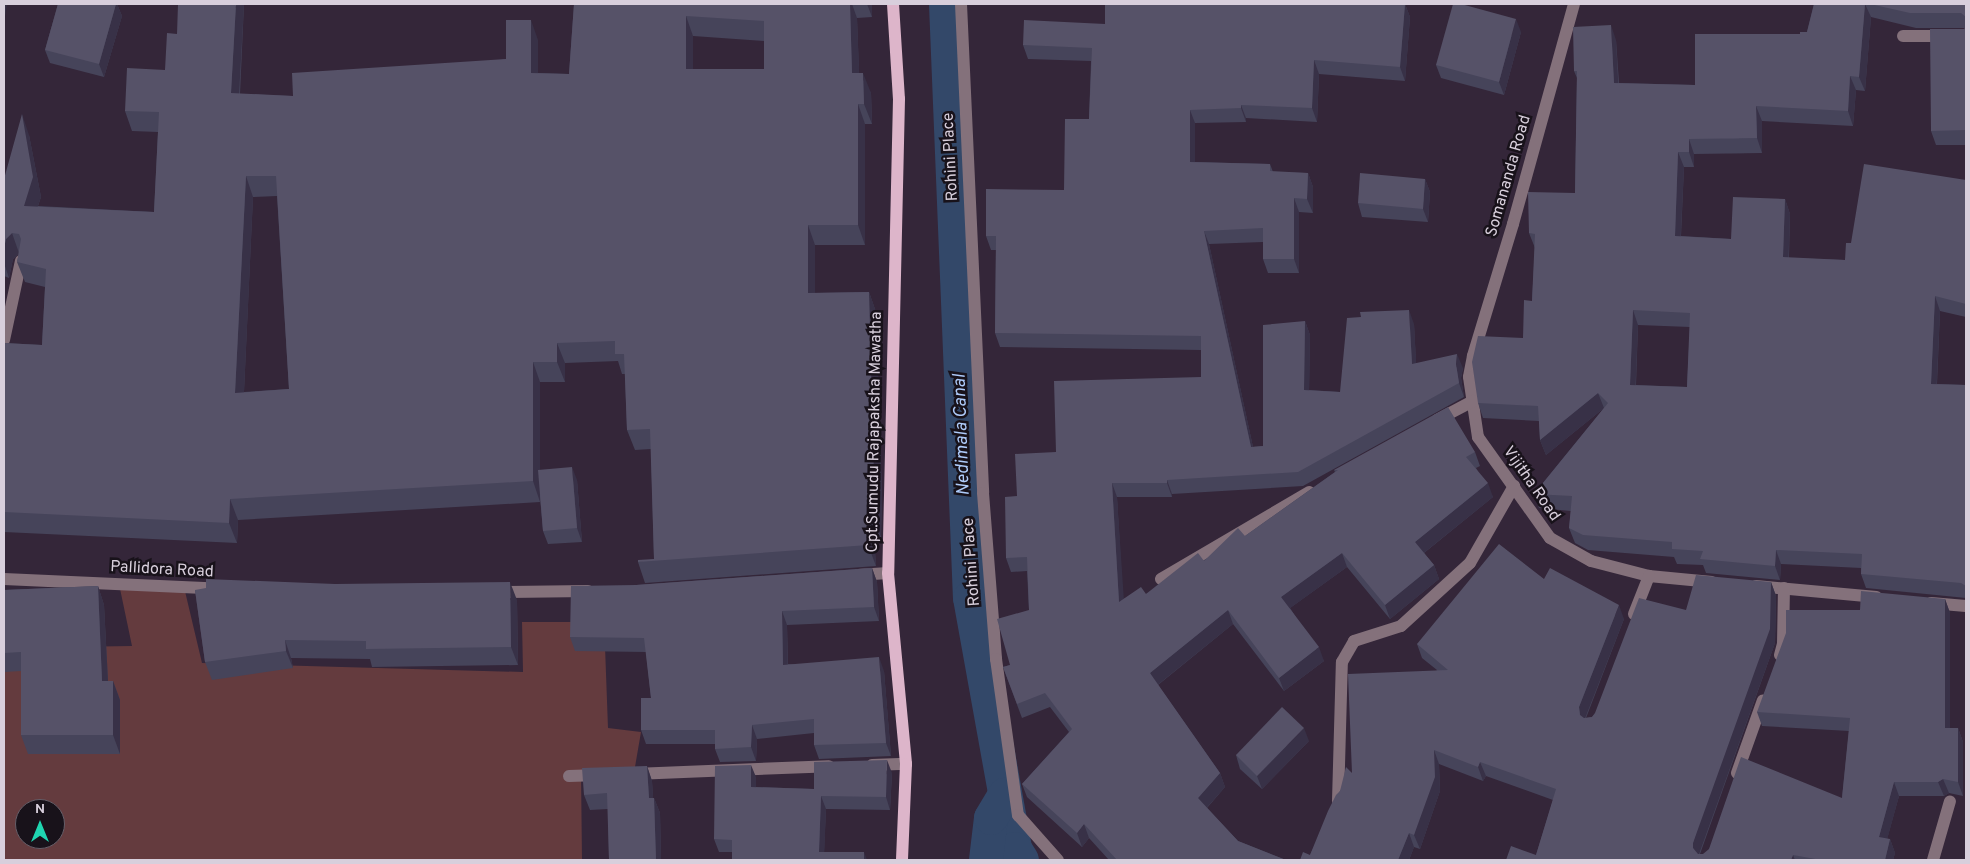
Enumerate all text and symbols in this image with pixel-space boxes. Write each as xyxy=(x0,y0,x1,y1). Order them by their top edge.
street label: Rohini Place xyxy=(939,112,963,202)
street label: Somananda Road xyxy=(1482,113,1536,239)
street label: Cpt.Sumudu Rajapaksha Mawatha xyxy=(863,311,887,553)
water label: Nedimala Canal xyxy=(950,374,976,496)
street label: Vijitha Road xyxy=(1498,443,1564,525)
street label: Rohini Place xyxy=(959,517,985,607)
street label: Pallidora Road xyxy=(110,558,214,582)
north arrow xyxy=(15,799,65,849)
text: N xyxy=(35,801,45,818)

